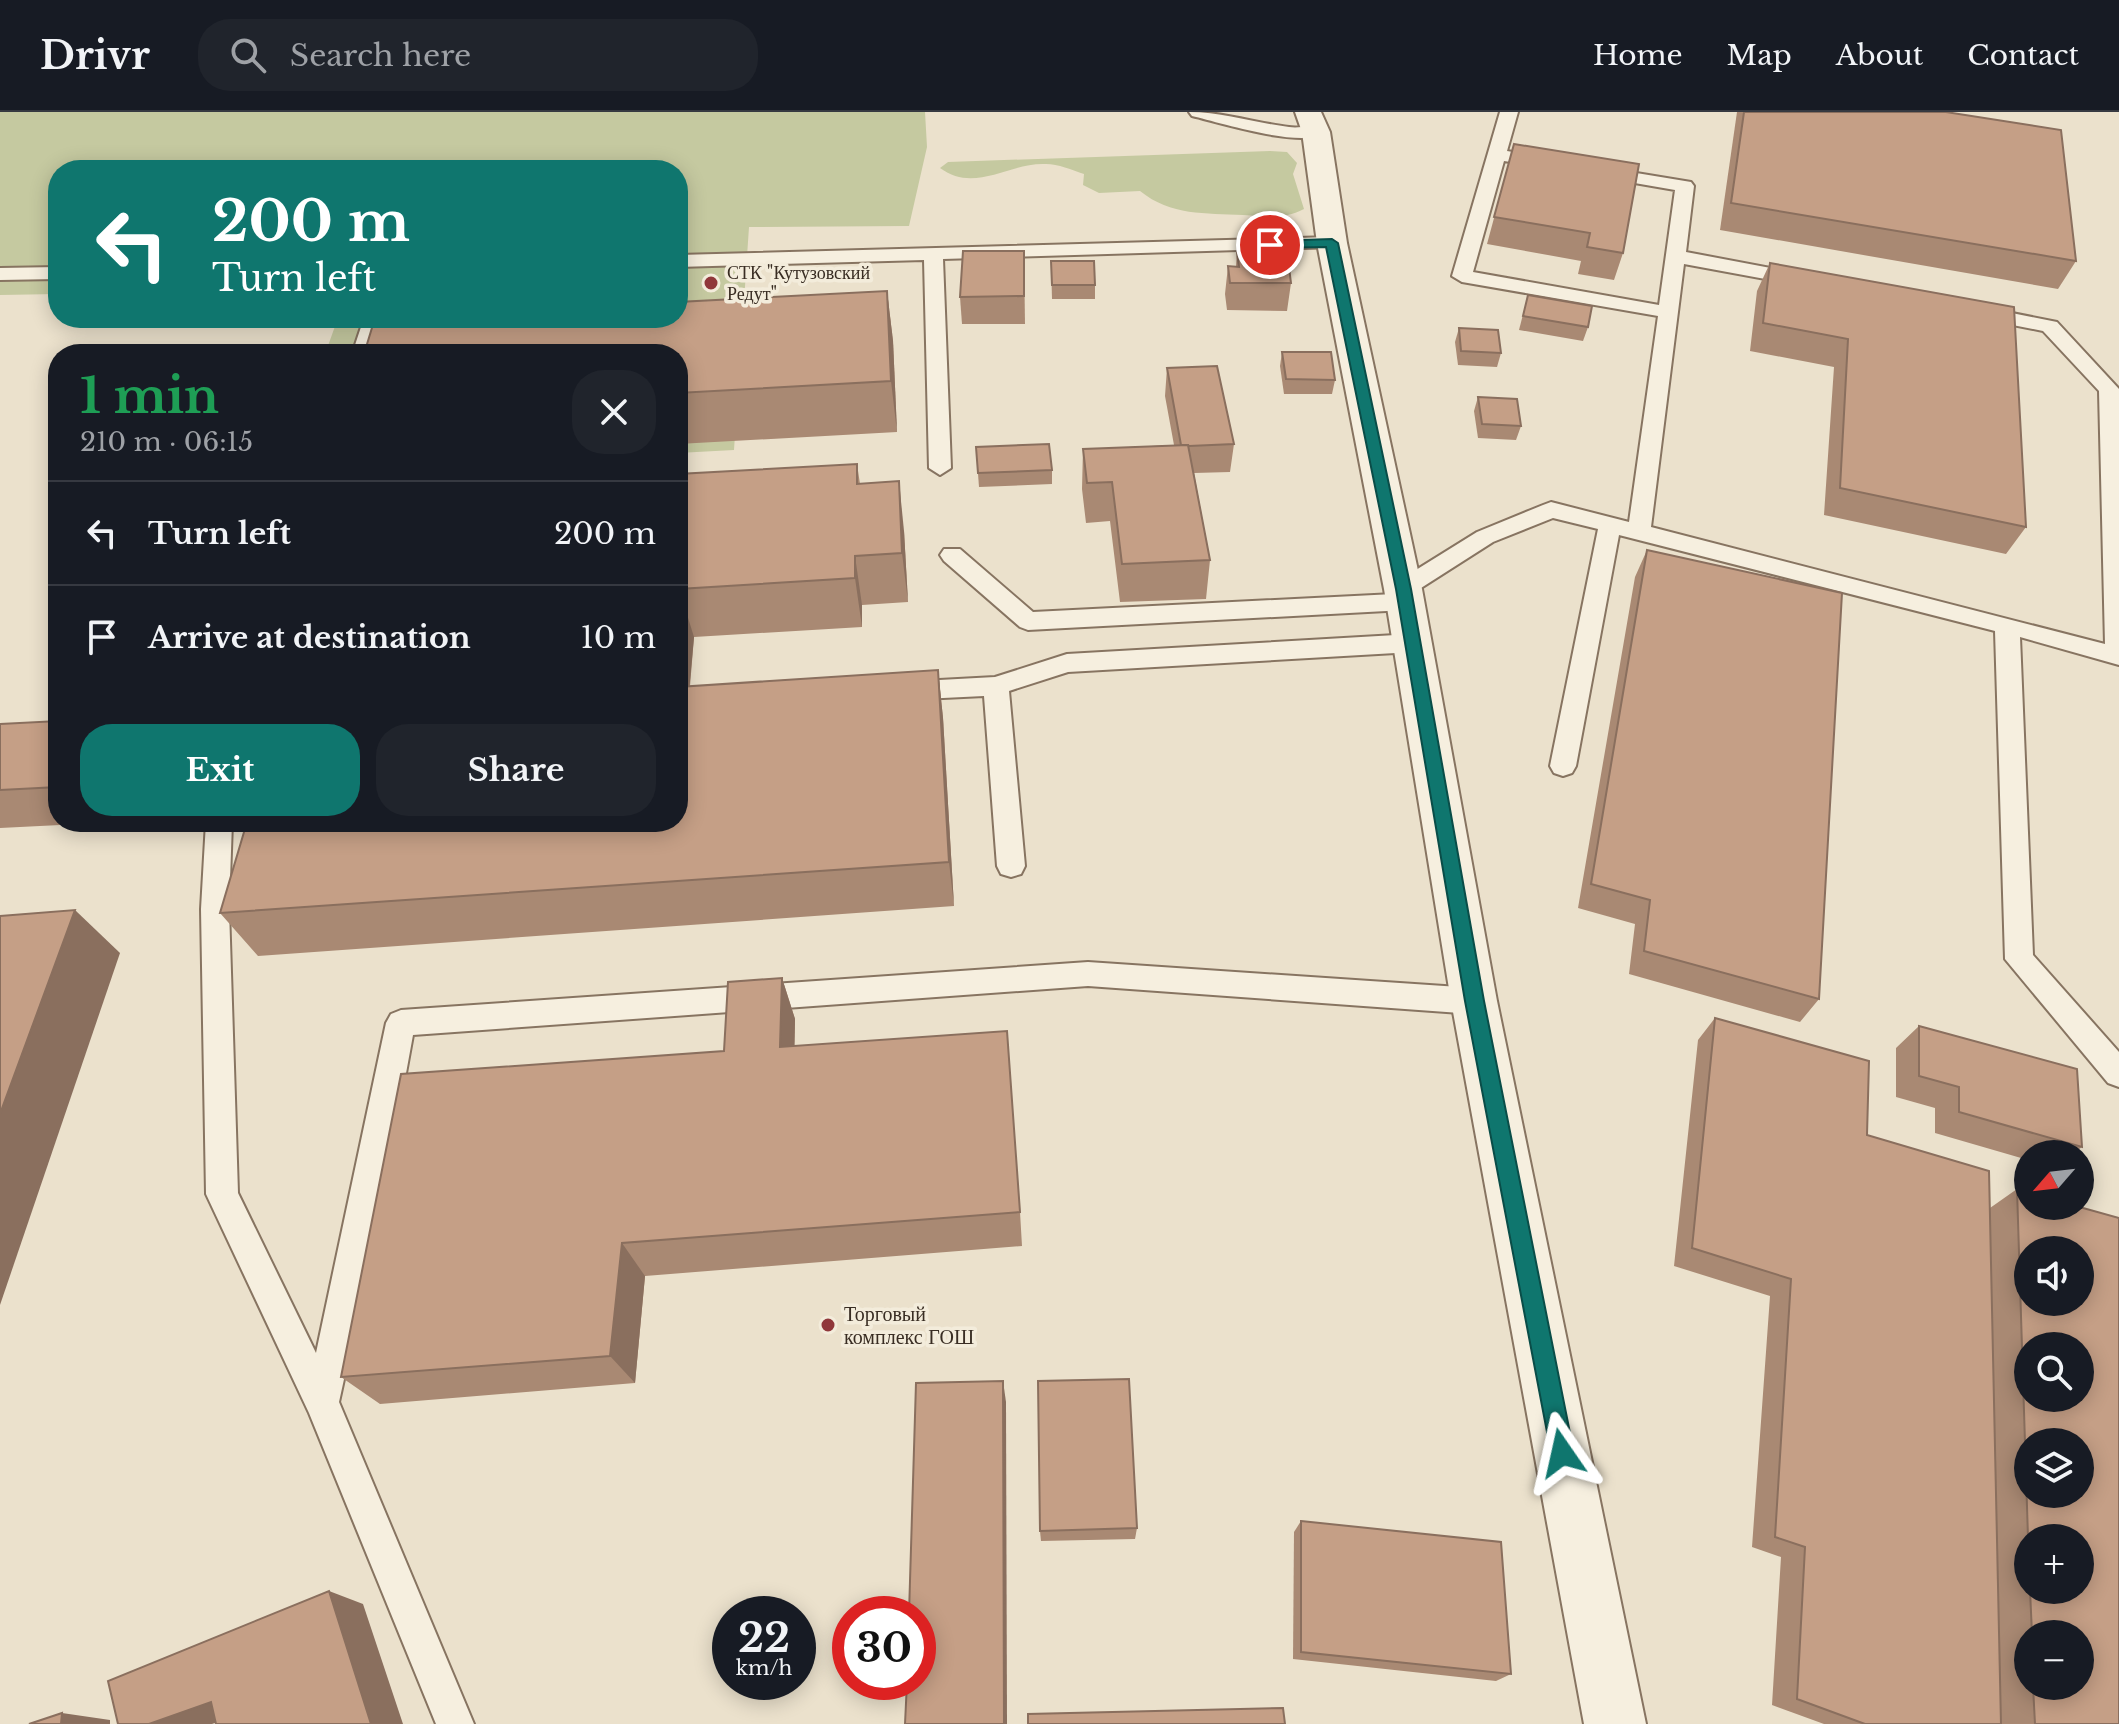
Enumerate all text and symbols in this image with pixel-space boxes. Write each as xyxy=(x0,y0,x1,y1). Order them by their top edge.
search box xyxy=(198,19,758,91)
text: Drivr xyxy=(40,32,150,79)
icon: search xyxy=(226,33,270,77)
text: Search here xyxy=(290,37,471,74)
text: Home xyxy=(1593,38,1683,73)
text: Map xyxy=(1727,38,1792,73)
text: About xyxy=(1836,38,1923,73)
text: Contact xyxy=(1967,38,2079,73)
text: 200 m xyxy=(212,187,410,256)
icon: left xyxy=(80,192,184,296)
pin xyxy=(1236,211,1304,279)
icon: arrive xyxy=(1248,223,1292,267)
text: Turn left xyxy=(212,256,376,301)
place label: СТК "Кутузовский Редут" xyxy=(727,262,870,305)
marker: СТК "Кутузовский Редут" xyxy=(702,274,720,292)
text: 1 min xyxy=(80,366,219,426)
button: close xyxy=(572,370,656,454)
text: 210 m · 06:15 xyxy=(80,426,253,458)
icon: left xyxy=(80,511,124,555)
text: Turn left xyxy=(148,515,291,552)
text: 200 m xyxy=(554,515,656,552)
icon: arrive xyxy=(80,615,124,659)
text: Arrive at destination xyxy=(148,619,471,656)
text: 10 m xyxy=(580,619,656,656)
button: Exit xyxy=(80,724,360,816)
button: Share xyxy=(376,724,656,816)
north arrow xyxy=(2014,1140,2094,1220)
map controls xyxy=(2014,1140,2094,1700)
button: sound xyxy=(2014,1236,2094,1316)
place label: Торговый комплекс ГОШ xyxy=(844,1302,974,1349)
marker: Торговый комплекс ГОШ xyxy=(819,1316,837,1334)
button: search xyxy=(2014,1332,2094,1412)
position arrow xyxy=(1520,1411,1604,1495)
button: layers xyxy=(2014,1428,2094,1508)
button: + xyxy=(2014,1524,2094,1604)
speed limit sign: 30 xyxy=(832,1596,936,1700)
text: 22 xyxy=(738,1613,790,1663)
button: − xyxy=(2014,1620,2094,1700)
text: km/h xyxy=(736,1656,792,1680)

